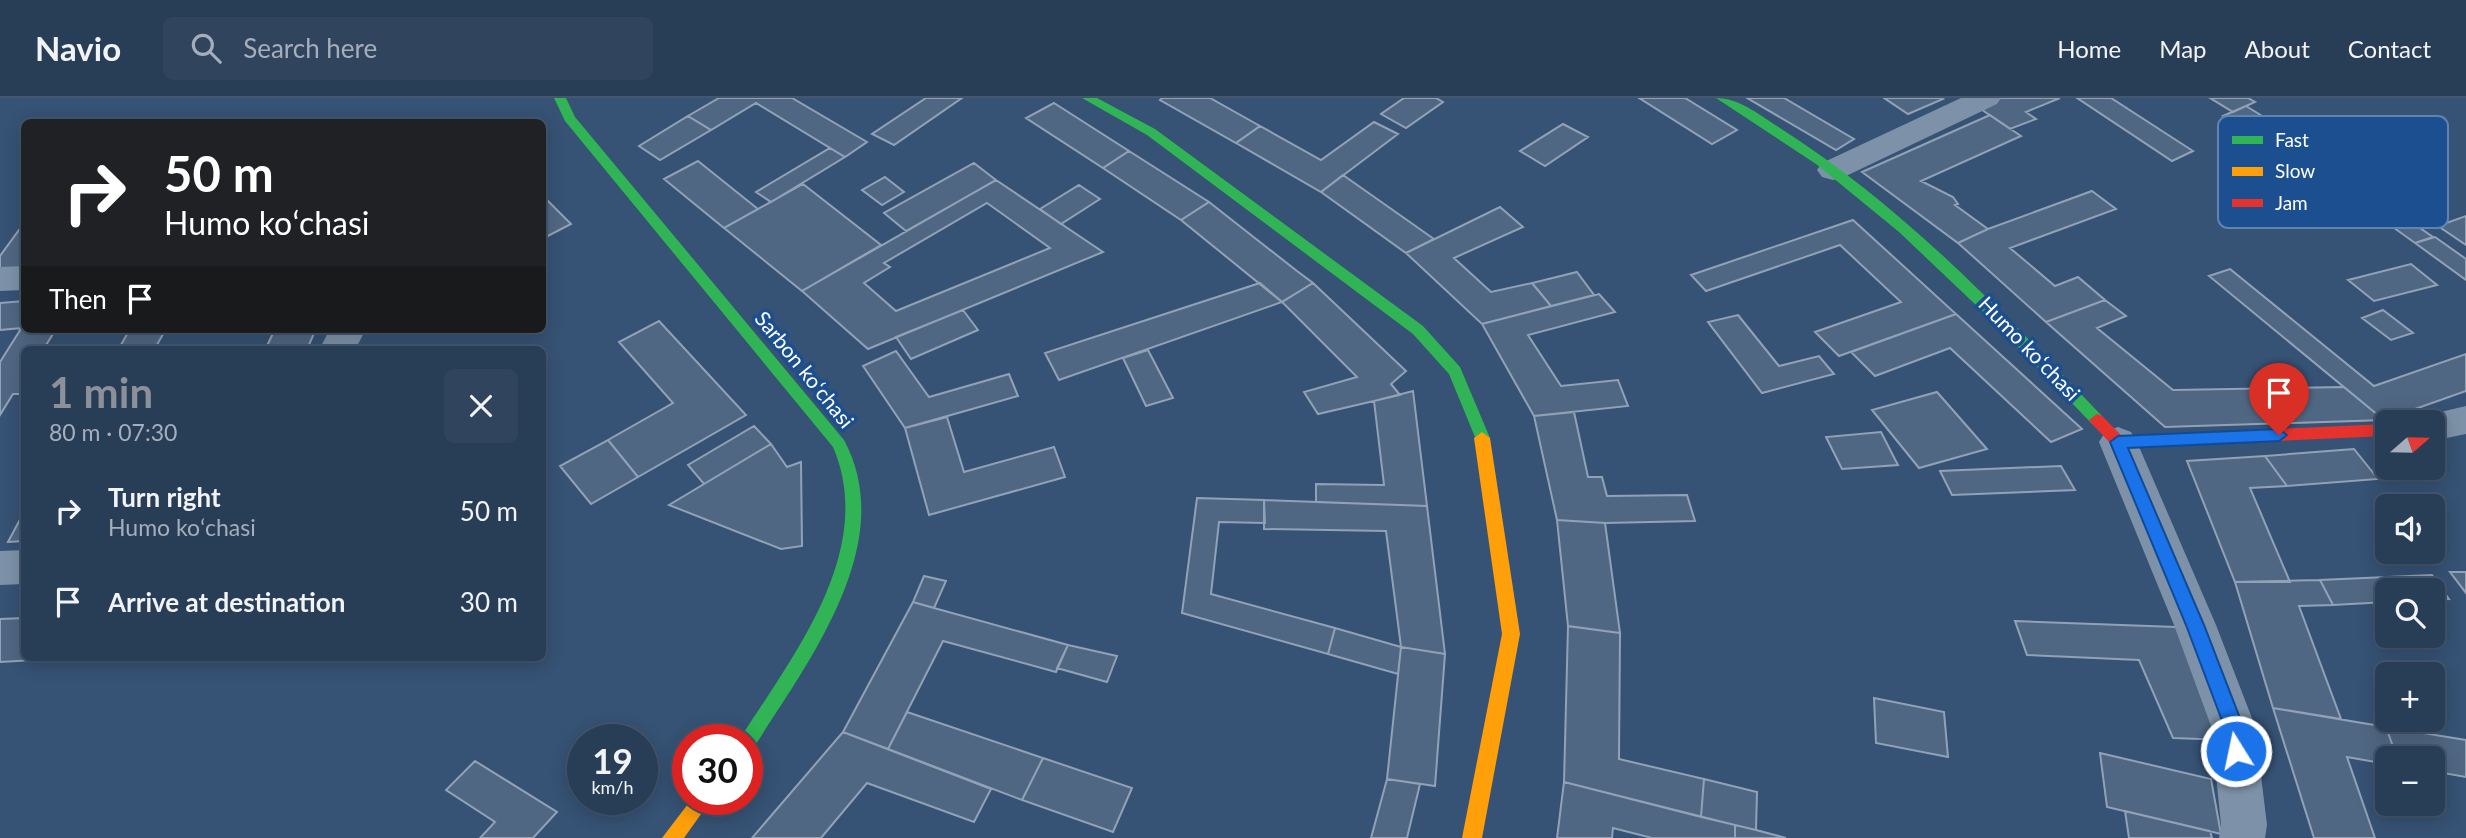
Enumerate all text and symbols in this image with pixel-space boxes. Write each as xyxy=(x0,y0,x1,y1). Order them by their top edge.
search box xyxy=(163,17,653,80)
text: Navio xyxy=(35,28,121,68)
icon: search xyxy=(187,29,225,67)
text: Search here xyxy=(243,32,377,64)
text: Home xyxy=(2057,34,2121,63)
text: Map xyxy=(2159,34,2207,63)
text: About xyxy=(2245,34,2310,63)
text: Contact xyxy=(2348,34,2431,63)
legend xyxy=(2218,116,2448,228)
text: Fast xyxy=(2275,128,2309,151)
text: 50 m xyxy=(164,144,274,202)
icon: right xyxy=(49,147,140,238)
text: Slow xyxy=(2275,159,2315,182)
text: Jam xyxy=(2275,191,2308,214)
text: Humo koʻchasi xyxy=(164,203,370,242)
icon: arrive xyxy=(121,280,159,318)
text: Then xyxy=(49,283,107,315)
street label: Humo koʻchasi xyxy=(1974,291,2086,405)
street label: Sarbon koʻchasi xyxy=(751,306,860,432)
pin xyxy=(2249,363,2309,435)
text: 1 min xyxy=(49,367,153,417)
button: close xyxy=(444,369,518,443)
icon: arrive xyxy=(2260,374,2298,412)
north arrow xyxy=(2375,410,2445,480)
map controls xyxy=(2375,410,2445,816)
text: 80 m · 07:30 xyxy=(49,418,177,446)
text: Turn right xyxy=(108,481,221,513)
icon: right xyxy=(49,492,87,530)
button: sound xyxy=(2375,494,2445,564)
text: 50 m xyxy=(460,495,518,527)
text: Humo koʻchasi xyxy=(108,513,256,541)
button: search xyxy=(2375,578,2445,648)
icon: arrive xyxy=(49,583,87,621)
text: Arrive at destination xyxy=(108,586,345,618)
text: 30 m xyxy=(460,586,518,618)
button: + xyxy=(2375,662,2445,732)
position arrow xyxy=(2199,714,2273,788)
speed limit sign: 30 xyxy=(672,724,763,815)
text: 19 xyxy=(592,739,633,781)
button: − xyxy=(2375,746,2445,816)
text: km/h xyxy=(591,776,634,798)

